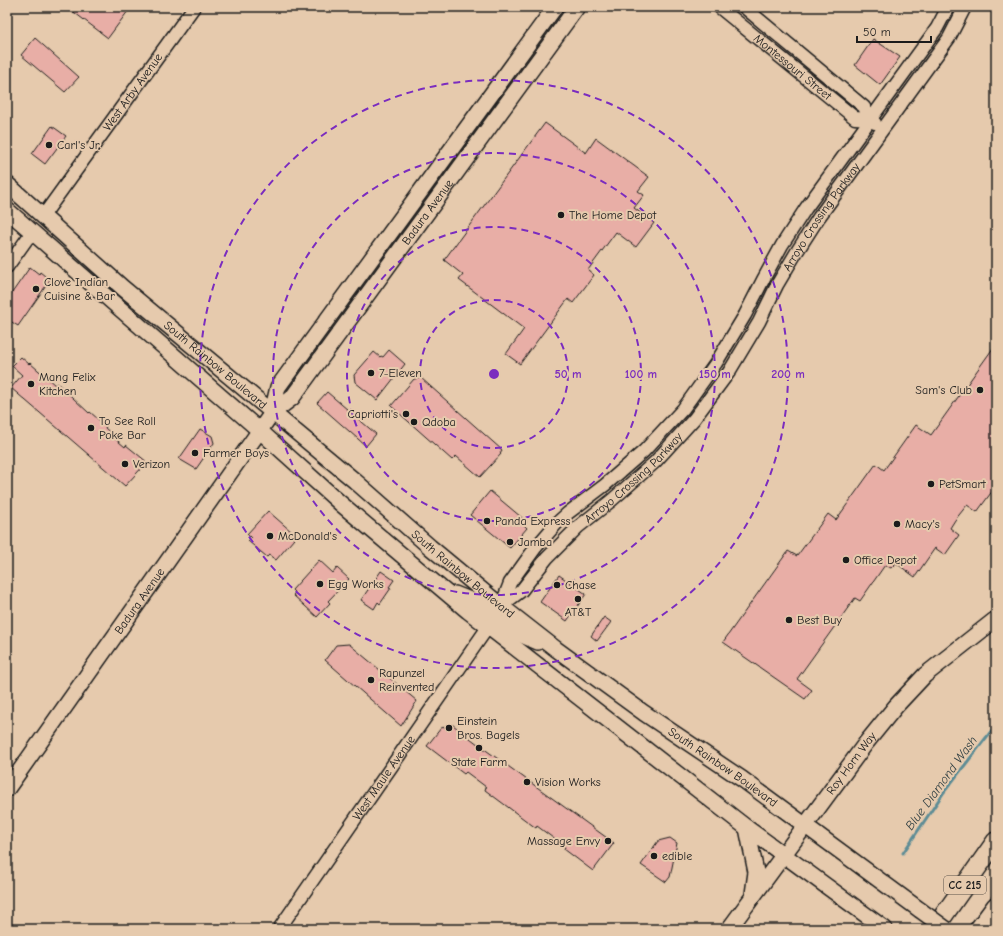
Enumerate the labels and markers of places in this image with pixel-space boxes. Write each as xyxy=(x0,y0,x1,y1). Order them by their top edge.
place label: Carl's Jr. xyxy=(57,138,100,152)
marker: Carl's Jr. xyxy=(44,140,54,150)
place label: The Home Depot xyxy=(569,208,657,222)
marker: The Home Depot xyxy=(556,210,566,220)
place label: Clove Indian Cuisine & Bar xyxy=(44,275,115,303)
marker: Clove Indian Cuisine & Bar xyxy=(31,284,41,294)
place label: 7-Eleven xyxy=(379,366,422,380)
centre of rings xyxy=(487,367,501,381)
marker: 7-Eleven xyxy=(366,368,376,378)
place label: Mang Felix Kitchen xyxy=(39,370,96,398)
marker: Mang Felix Kitchen xyxy=(26,379,36,389)
place label: Sam's Club xyxy=(915,383,972,397)
marker: Sam's Club xyxy=(975,385,985,395)
place label: Capriotti's xyxy=(347,407,398,421)
marker: Capriotti's xyxy=(401,409,411,419)
place label: To See Roll Poke Bar xyxy=(99,414,156,442)
place label: Qdoba xyxy=(422,415,456,429)
marker: Qdoba xyxy=(409,417,419,427)
marker: To See Roll Poke Bar xyxy=(86,423,96,433)
place label: Farmer Boys xyxy=(203,446,269,460)
marker: Farmer Boys xyxy=(190,448,200,458)
place label: Verizon xyxy=(133,457,170,471)
marker: Verizon xyxy=(120,459,130,469)
place label: PetSmart xyxy=(939,477,986,491)
marker: PetSmart xyxy=(926,479,936,489)
place label: Panda Express xyxy=(495,514,570,528)
marker: Panda Express xyxy=(482,516,492,526)
place label: Macy's xyxy=(905,517,940,531)
marker: Macy's xyxy=(892,519,902,529)
place label: McDonald's xyxy=(278,529,337,543)
marker: McDonald's xyxy=(265,531,275,541)
place label: Jamba xyxy=(518,535,552,549)
marker: Jamba xyxy=(505,537,515,547)
place label: Office Depot xyxy=(854,553,917,567)
marker: Office Depot xyxy=(841,555,851,565)
place label: Egg Works xyxy=(328,577,384,591)
place label: Chase xyxy=(565,578,596,592)
marker: Egg Works xyxy=(315,579,325,589)
marker: Chase xyxy=(552,580,562,590)
marker: AT&T xyxy=(573,594,583,604)
place label: AT&T xyxy=(565,605,592,619)
place label: Best Buy xyxy=(797,613,842,627)
marker: Best Buy xyxy=(784,615,794,625)
place label: Rapunzel Reinvented xyxy=(379,666,434,694)
marker: Rapunzel Reinvented xyxy=(366,675,376,685)
place label: Einstein Bros. Bagels xyxy=(457,714,520,742)
marker: Einstein Bros. Bagels xyxy=(444,723,454,733)
marker: State Farm xyxy=(474,743,484,753)
place label: State Farm xyxy=(451,755,507,769)
place label: Vision Works xyxy=(535,775,601,789)
marker: Vision Works xyxy=(522,777,532,787)
place label: Massage Envy xyxy=(527,834,601,848)
marker: Massage Envy xyxy=(603,836,613,846)
place label: edible xyxy=(662,849,692,863)
marker: edible xyxy=(649,851,659,861)

